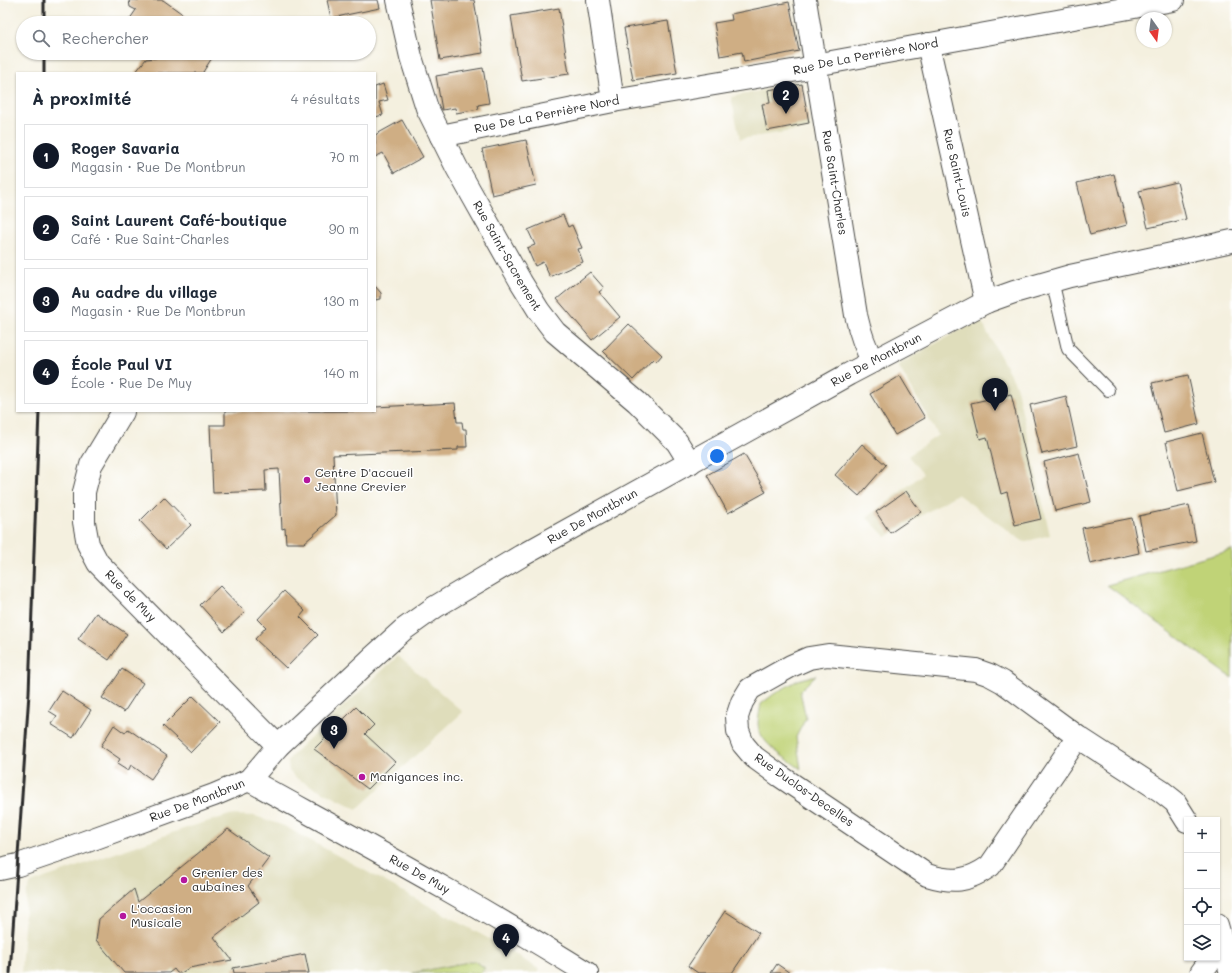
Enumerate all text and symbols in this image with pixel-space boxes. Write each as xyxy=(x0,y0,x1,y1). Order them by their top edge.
north arrow xyxy=(1136,12,1172,48)
search box xyxy=(16,16,376,60)
icon: search xyxy=(30,27,52,49)
text: Rechercher xyxy=(62,28,149,48)
street label: Rue De La Perrière Nord xyxy=(792,34,940,78)
pin: 2 xyxy=(773,81,799,114)
text: À proximité xyxy=(32,87,131,109)
text: 4 résultats xyxy=(291,90,360,107)
street label: Rue De La Perrière Nord xyxy=(473,91,621,136)
street label: Rue Saint-Louis xyxy=(940,127,976,218)
street label: Rue Saint-Charles xyxy=(819,129,852,236)
text: Roger Savaria xyxy=(71,138,180,158)
text: 1 xyxy=(43,148,49,165)
text: 70 m xyxy=(329,148,359,165)
text: Magasin · Rue De Montbrun xyxy=(71,158,246,175)
street label: Rue Saint-Sacrement xyxy=(470,197,546,313)
text: Saint Laurent Café-boutique xyxy=(71,210,287,230)
text: 2 xyxy=(42,220,50,237)
text: 90 m xyxy=(329,220,359,237)
text: Café · Rue Saint-Charles xyxy=(71,230,229,247)
text: Au cadre du village xyxy=(71,282,217,302)
text: 3 xyxy=(42,292,50,309)
text: 130 m xyxy=(323,292,359,309)
text: Magasin · Rue De Montbrun xyxy=(71,302,246,319)
street label: Rue De Montbrun xyxy=(827,328,924,390)
text: École Paul VI xyxy=(71,354,172,374)
text: 4 xyxy=(42,364,50,381)
text: 140 m xyxy=(323,364,359,381)
text: École · Rue De Muy xyxy=(71,374,192,391)
pin: 1 xyxy=(982,378,1008,411)
your location xyxy=(707,446,727,466)
place label: Centre D'accueil Jeanne Crevier xyxy=(315,464,413,494)
marker: Centre D'accueil Jeanne Crevier xyxy=(302,475,312,485)
street label: Rue De Montbrun xyxy=(544,484,640,547)
street label: Rue de Muy xyxy=(102,566,160,625)
pin: 3 xyxy=(321,716,347,749)
street label: Rue Duclos-Decelles xyxy=(752,749,858,830)
place label: Manigances inc. xyxy=(370,768,464,784)
marker: Manigances inc. xyxy=(357,772,367,782)
street label: Rue De Montbrun xyxy=(147,774,247,825)
map controls xyxy=(1184,817,1220,961)
button: + xyxy=(1184,817,1220,853)
street label: Rue De Muy xyxy=(387,850,453,897)
button: − xyxy=(1184,853,1220,889)
place label: Grenier des aubaines xyxy=(192,864,263,894)
marker: Grenier des aubaines xyxy=(179,875,189,885)
button: locate xyxy=(1184,889,1220,925)
place label: L'occasion Musicale xyxy=(131,900,192,930)
marker: L'occasion Musicale xyxy=(118,911,128,921)
pin: 4 xyxy=(493,924,519,957)
button: layers xyxy=(1184,925,1220,961)

